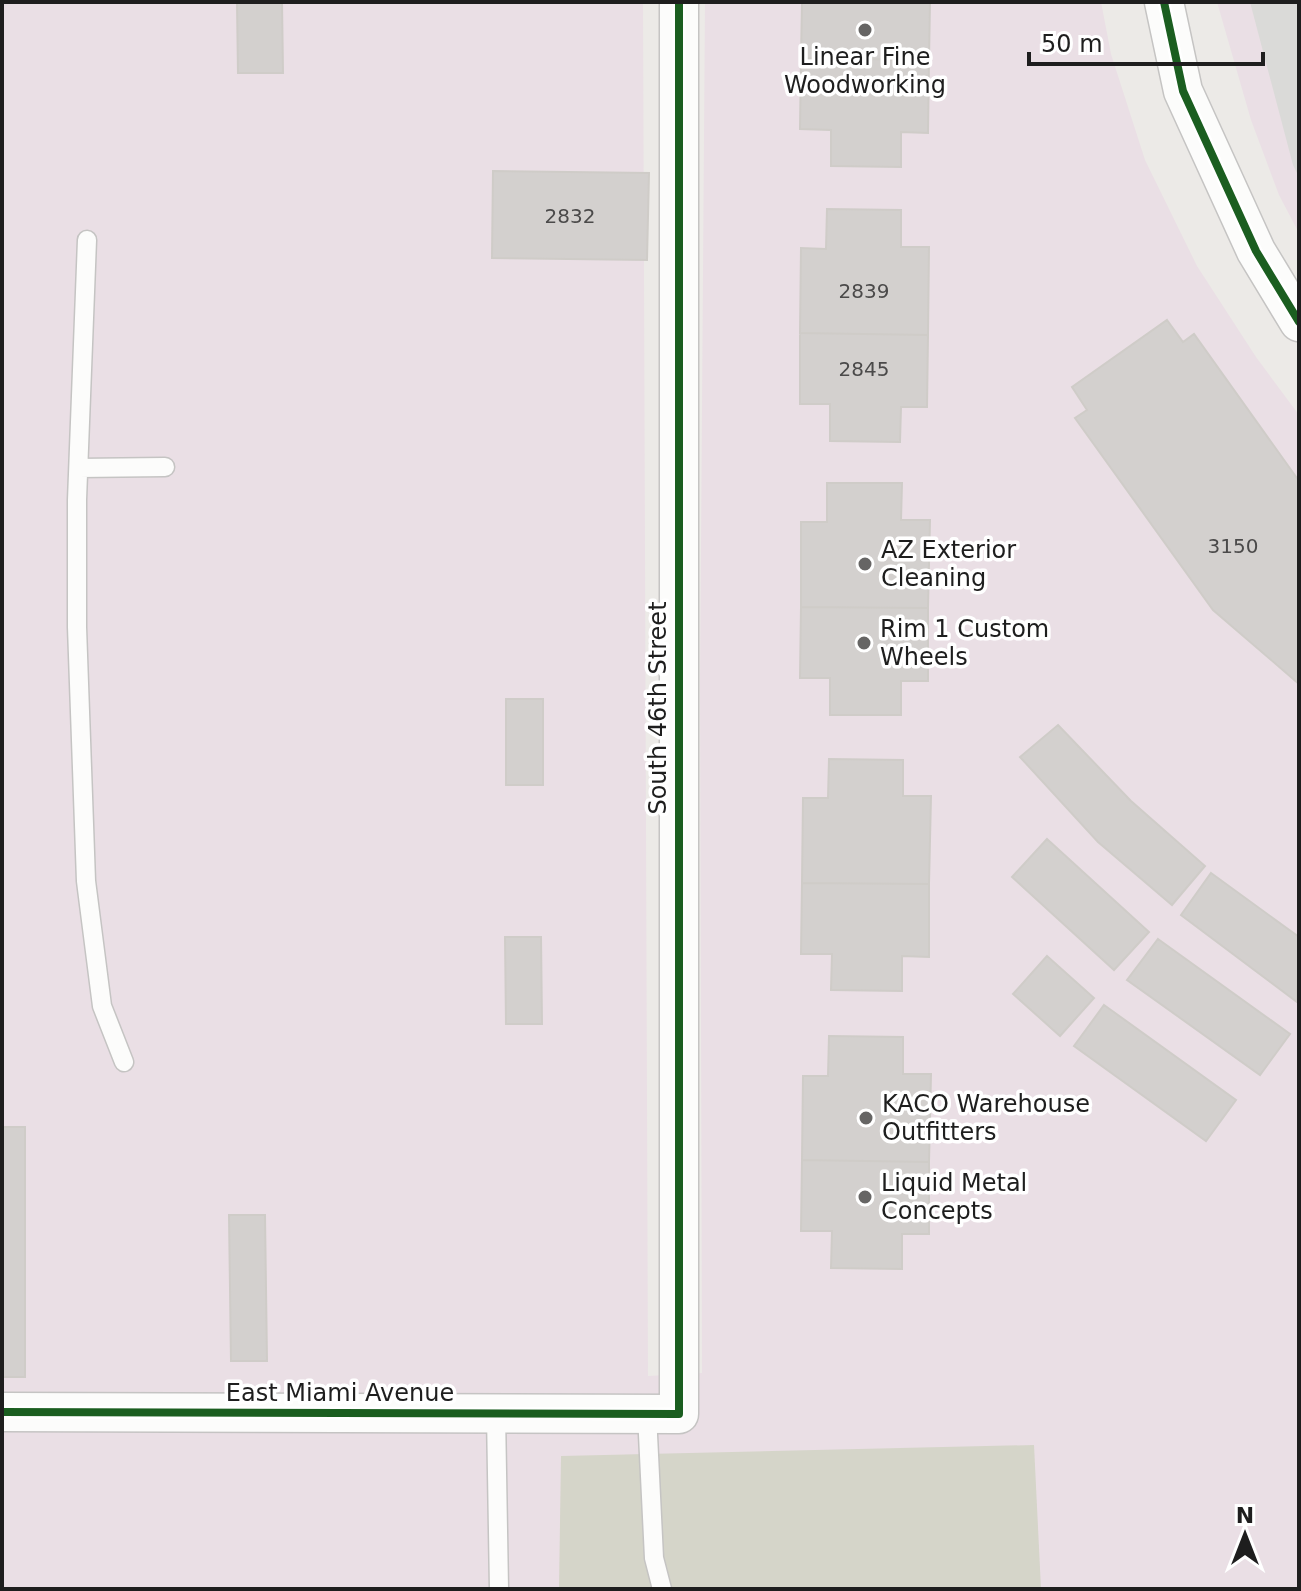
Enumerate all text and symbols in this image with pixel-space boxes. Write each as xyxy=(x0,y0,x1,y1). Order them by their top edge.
scale bar xyxy=(1029,16,1263,66)
marker: Linear Fine Woodworking xyxy=(856,21,874,39)
text: 50 m xyxy=(1041,30,1103,58)
place label: Linear Fine Woodworking xyxy=(784,43,946,99)
house number: 2832 xyxy=(545,204,595,228)
house number: 2839 xyxy=(839,279,889,303)
house number: 2845 xyxy=(839,357,889,381)
house number: 3150 xyxy=(1208,534,1258,558)
place label: AZ Exterior Cleaning xyxy=(881,536,1016,592)
marker: AZ Exterior Cleaning xyxy=(856,555,874,573)
street label: South 46th Street xyxy=(644,601,672,815)
place label: Rim 1 Custom Wheels xyxy=(880,615,1049,671)
marker: Rim 1 Custom Wheels xyxy=(855,634,873,652)
place label: KACO Warehouse Outfitters xyxy=(882,1090,1090,1146)
marker: KACO Warehouse Outfitters xyxy=(857,1109,875,1127)
place label: Liquid Metal Concepts xyxy=(881,1169,1027,1225)
marker: Liquid Metal Concepts xyxy=(856,1188,874,1206)
street label: East Miami Avenue xyxy=(226,1379,454,1407)
north arrow xyxy=(1205,1495,1285,1575)
text: N xyxy=(1236,1503,1254,1528)

